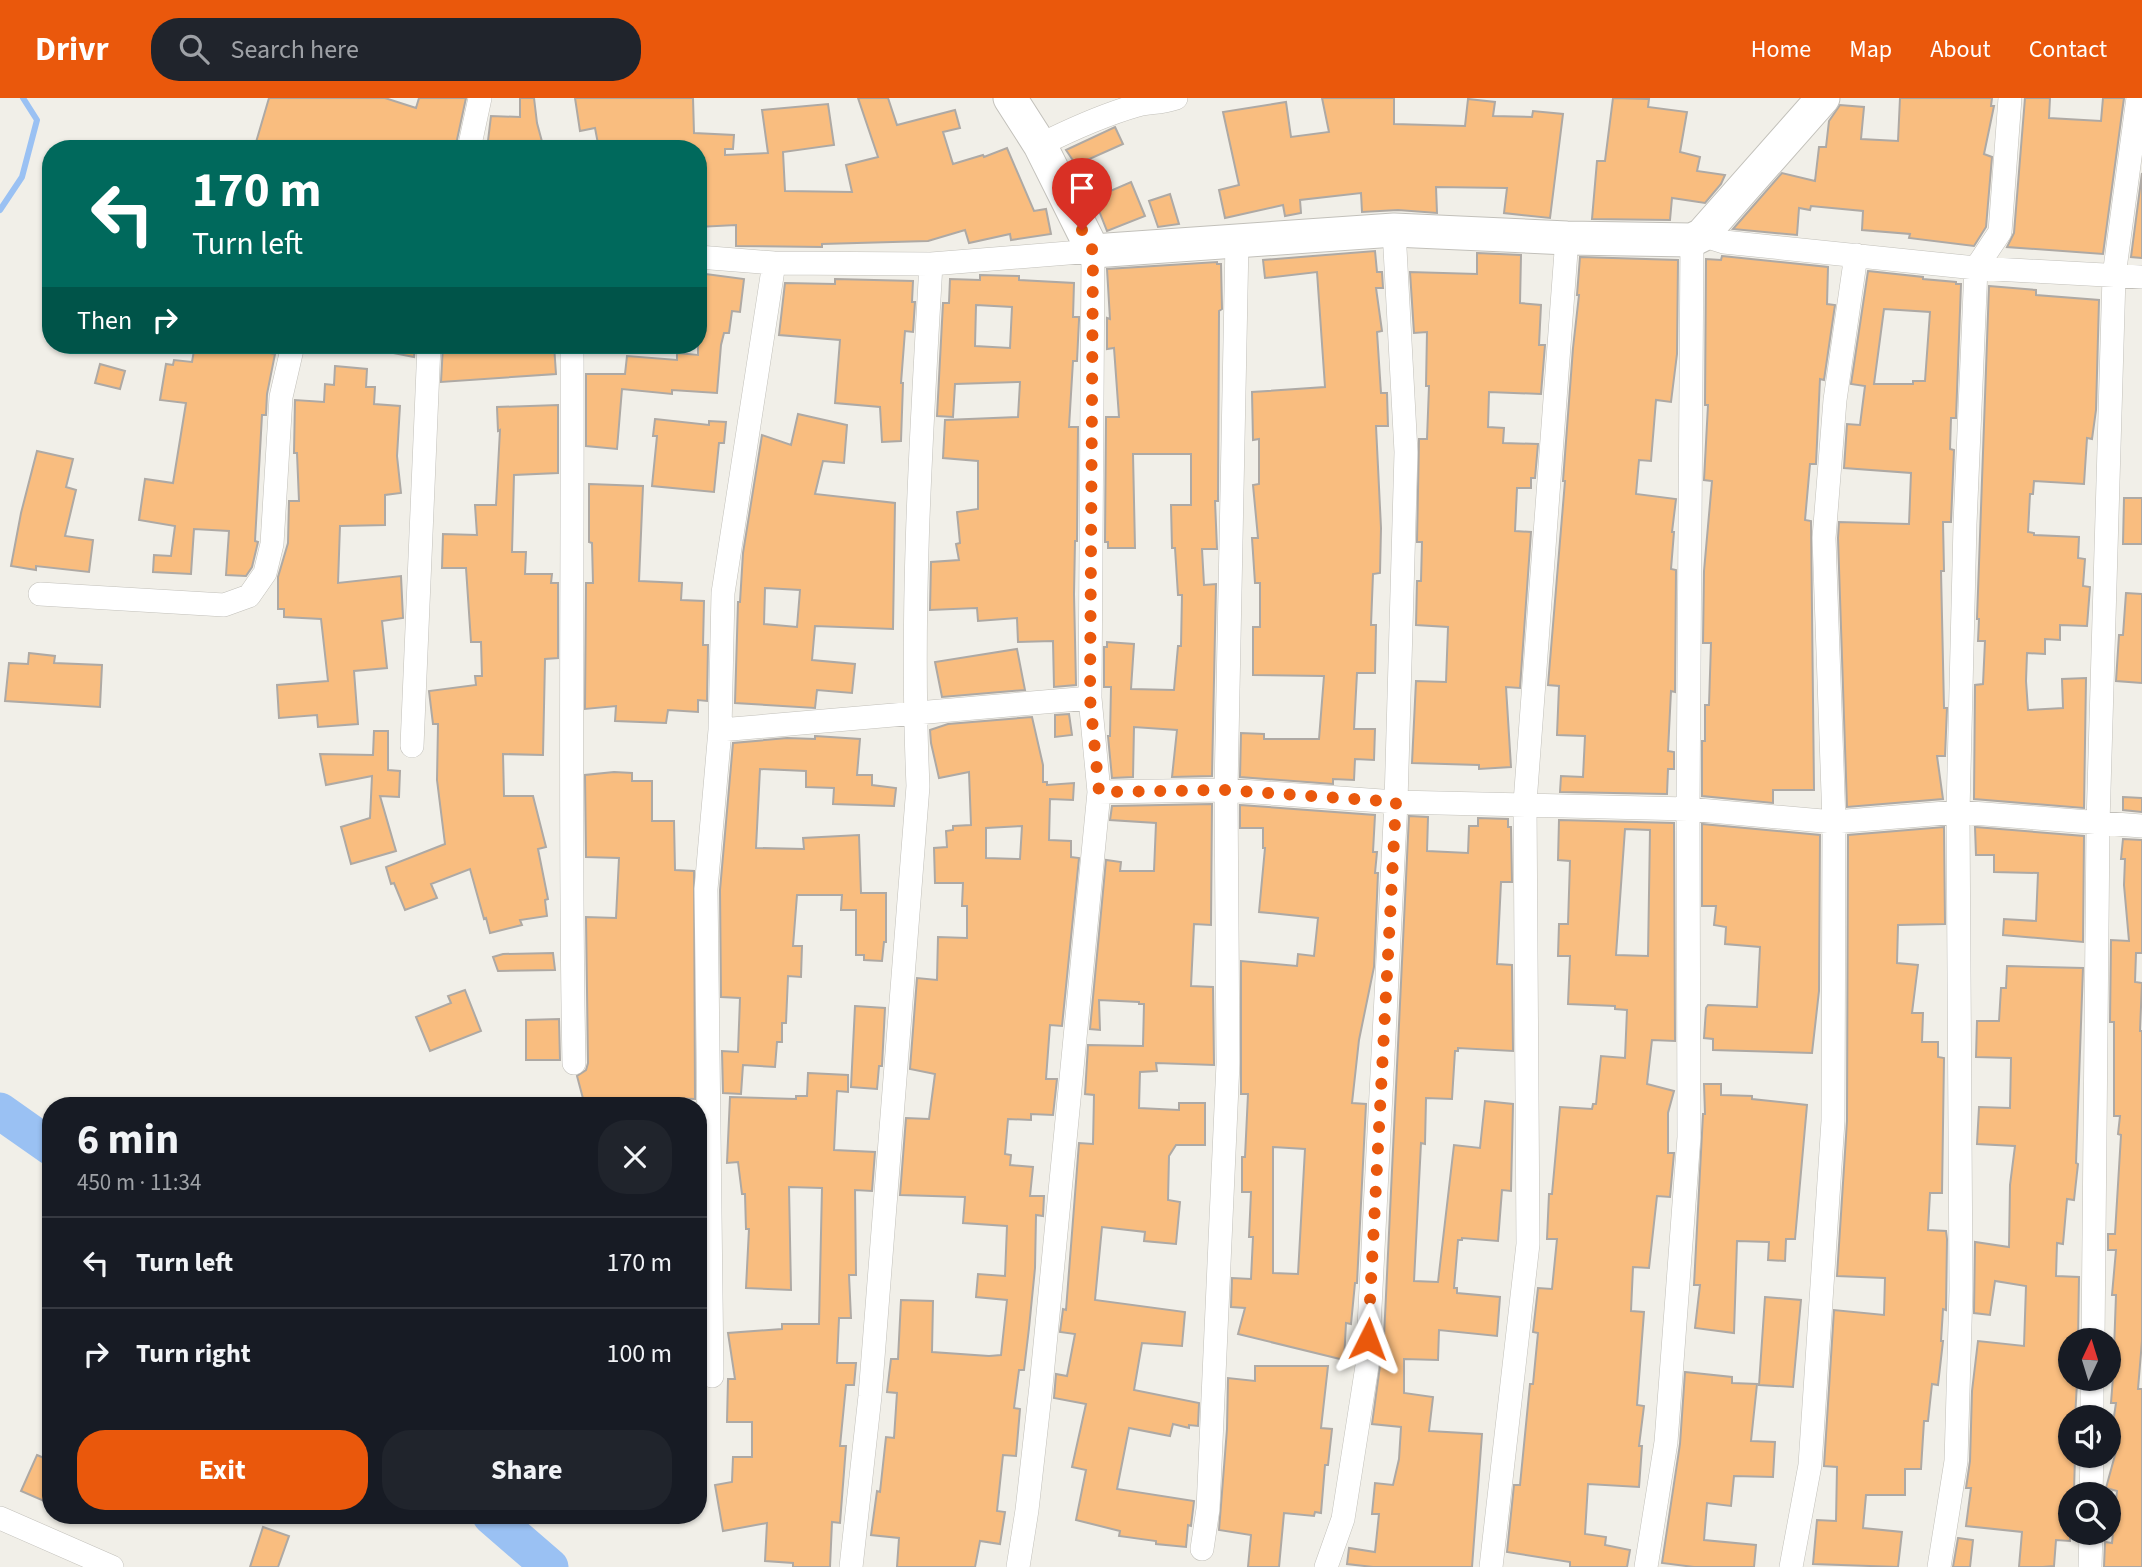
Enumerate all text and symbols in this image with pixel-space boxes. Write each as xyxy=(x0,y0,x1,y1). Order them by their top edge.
search box xyxy=(151,18,641,81)
text: Drivr xyxy=(35,26,109,73)
icon: search xyxy=(175,30,213,68)
text: Search here xyxy=(231,31,359,68)
text: Home xyxy=(1751,32,1811,67)
text: Map xyxy=(1849,32,1892,67)
text: About xyxy=(1930,32,1991,67)
text: Contact xyxy=(2029,32,2107,67)
text: 170 m xyxy=(192,156,321,226)
pin xyxy=(1052,158,1112,230)
icon: left xyxy=(77,168,168,259)
icon: arrive xyxy=(1063,169,1101,207)
text: Turn left xyxy=(192,221,303,267)
icon: right xyxy=(146,301,184,339)
text: Then xyxy=(77,302,132,339)
text: 6 min xyxy=(77,1110,179,1170)
button: close xyxy=(598,1120,672,1194)
text: 450 m · 11:34 xyxy=(77,1166,201,1199)
icon: left xyxy=(77,1244,115,1282)
text: Turn left xyxy=(136,1244,233,1281)
text: 170 m xyxy=(606,1244,672,1281)
position arrow xyxy=(1331,1302,1405,1376)
north arrow xyxy=(2058,1328,2121,1391)
map controls xyxy=(2058,1328,2121,1545)
icon: right xyxy=(77,1335,115,1373)
text: Turn right xyxy=(136,1335,251,1372)
text: 100 m xyxy=(606,1335,672,1372)
button: sound xyxy=(2058,1405,2121,1468)
button: Exit xyxy=(77,1430,368,1510)
button: Share xyxy=(382,1430,672,1510)
button: search xyxy=(2058,1482,2121,1545)

